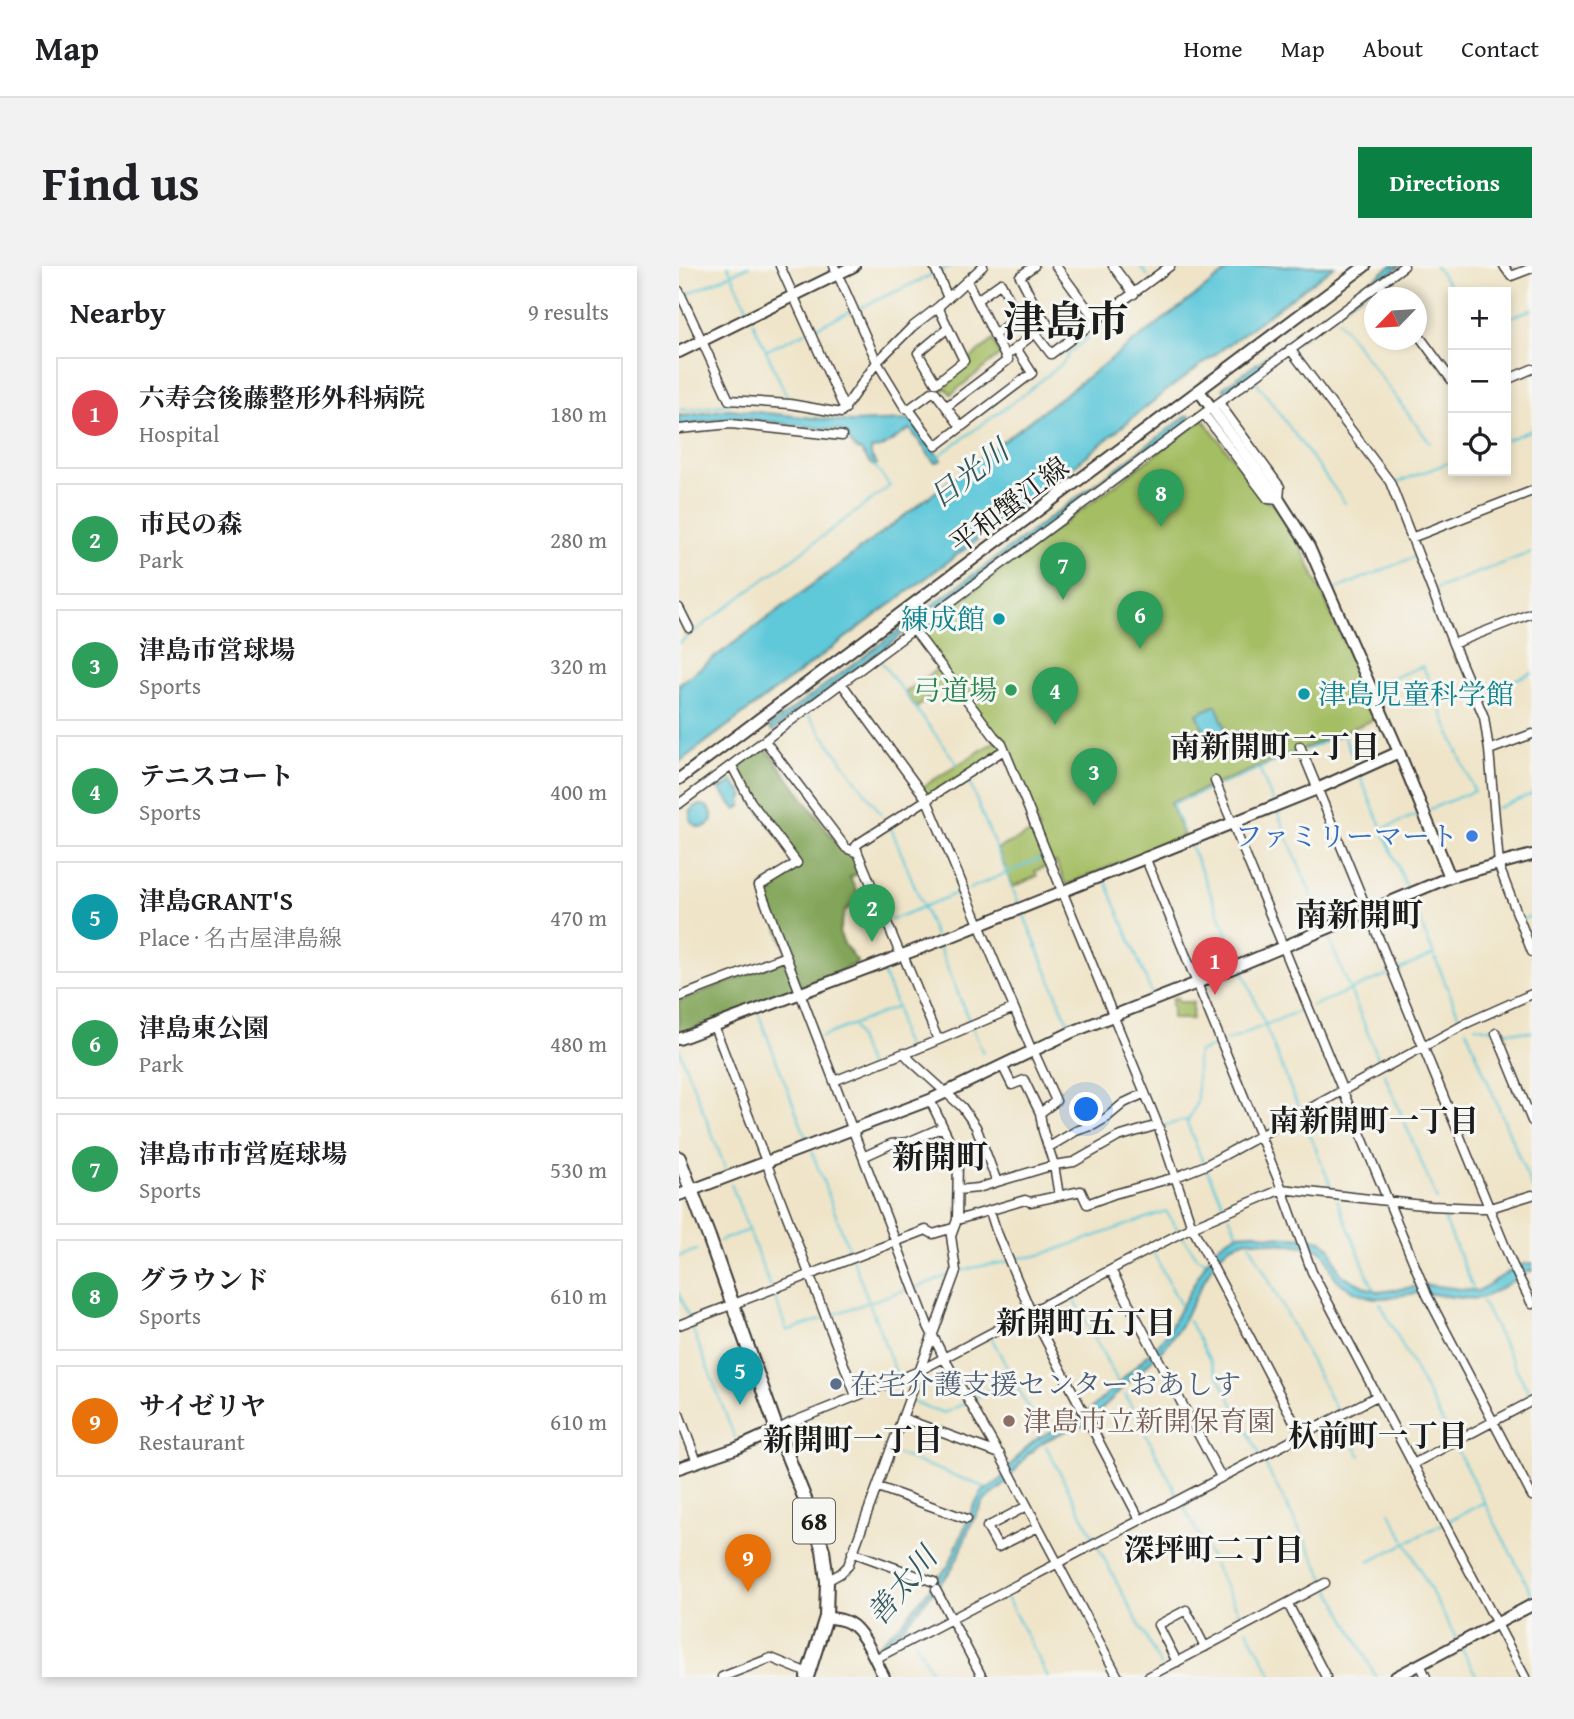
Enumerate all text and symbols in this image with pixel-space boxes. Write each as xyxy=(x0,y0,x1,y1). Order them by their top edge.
text: Map xyxy=(35,24,99,72)
text: Home xyxy=(1184,31,1243,66)
text: Map xyxy=(1281,31,1325,66)
text: About xyxy=(1363,31,1423,66)
text: Contact xyxy=(1461,31,1539,66)
text: Find us xyxy=(42,146,200,218)
button: Directions xyxy=(1358,147,1532,218)
north arrow xyxy=(1364,287,1427,350)
map controls xyxy=(1448,287,1511,476)
button: + xyxy=(1448,287,1511,350)
text: Nearby xyxy=(70,290,166,334)
district label: 津島市 xyxy=(1003,290,1129,351)
text: 9 results xyxy=(528,295,609,328)
button: − xyxy=(1448,350,1511,413)
text: 六寿会後藤整形外科病院 xyxy=(139,378,425,417)
text: 1 xyxy=(89,397,101,430)
text: 180 m xyxy=(550,397,607,430)
button: locate xyxy=(1448,413,1511,476)
text: Hospital xyxy=(139,417,219,450)
water label: 日光川 xyxy=(919,427,1020,518)
street label: 平和蟹江線 xyxy=(940,446,1077,563)
pin: 8 xyxy=(1138,469,1184,527)
text: 市民の森 xyxy=(139,504,243,543)
text: 2 xyxy=(89,523,101,556)
text: 280 m xyxy=(550,523,607,556)
pin: 7 xyxy=(1040,542,1086,600)
text: Park xyxy=(139,543,183,576)
pin: 6 xyxy=(1117,591,1163,649)
place label: 練成館 xyxy=(901,598,985,639)
marker: 練成館 xyxy=(991,611,1007,627)
text: 津島市営球場 xyxy=(139,630,295,669)
text: 3 xyxy=(89,649,101,682)
text: 320 m xyxy=(550,649,607,682)
pin: 4 xyxy=(1032,667,1078,725)
text: Sports xyxy=(139,669,201,702)
place label: 弓道場 xyxy=(913,669,997,710)
place label: 津島児童科学館 xyxy=(1318,673,1514,714)
marker: 弓道場 xyxy=(1003,682,1019,698)
marker: 津島児童科学館 xyxy=(1296,686,1312,702)
district label: 南新開町二丁目 xyxy=(1170,724,1380,768)
pin: 3 xyxy=(1071,748,1117,806)
text: テニスコート xyxy=(139,756,294,795)
text: 4 xyxy=(89,775,101,808)
text: 400 m xyxy=(550,775,607,808)
text: Sports xyxy=(139,795,201,828)
place label: ファミリーマート xyxy=(1235,815,1458,856)
marker: ファミリーマート xyxy=(1464,828,1480,844)
text: 津島GRANT'S xyxy=(139,881,293,920)
pin: 2 xyxy=(849,884,895,942)
district label: 南新開町 xyxy=(1295,891,1423,938)
text: 5 xyxy=(89,901,101,934)
text: 470 m xyxy=(550,901,607,934)
text: Place · 名古屋津島線 xyxy=(139,921,342,954)
pin: 1 xyxy=(1192,937,1238,995)
text: 津島東公園 xyxy=(139,1008,269,1047)
text: 6 xyxy=(89,1027,101,1060)
text: 480 m xyxy=(550,1027,607,1060)
text: Park xyxy=(139,1047,183,1080)
your location xyxy=(1069,1092,1103,1126)
district label: 南新開町一丁目 xyxy=(1269,1098,1479,1142)
district label: 新開町 xyxy=(892,1133,988,1180)
text: 津島市市営庭球場 xyxy=(139,1134,347,1173)
text: 7 xyxy=(89,1153,101,1186)
text: 530 m xyxy=(550,1153,607,1186)
text: Sports xyxy=(139,1173,201,1206)
text: グラウンド xyxy=(139,1260,269,1299)
text: 8 xyxy=(89,1279,101,1312)
text: 610 m xyxy=(550,1279,607,1312)
text: Sports xyxy=(139,1299,201,1332)
district label: 新開町五丁目 xyxy=(996,1300,1176,1344)
pin: 5 xyxy=(717,1347,763,1405)
place label: 在宅介護支援センターおあしす xyxy=(850,1363,1241,1404)
marker: 在宅介護支援センターおあしす xyxy=(828,1376,844,1392)
text: サイゼリヤ xyxy=(139,1386,266,1425)
place label: 津島市立新開保育園 xyxy=(1023,1400,1275,1441)
text: 9 xyxy=(89,1405,101,1438)
text: 610 m xyxy=(550,1405,607,1438)
marker: 津島市立新開保育園 xyxy=(1001,1413,1017,1429)
district label: 杁前町一丁目 xyxy=(1288,1413,1468,1457)
district label: 新開町一丁目 xyxy=(763,1417,943,1461)
text: Restaurant xyxy=(139,1425,245,1458)
road number: 68 xyxy=(793,1498,835,1544)
district label: 深坪町二丁目 xyxy=(1124,1527,1304,1571)
pin: 9 xyxy=(725,1534,771,1592)
water label: 善太川 xyxy=(855,1534,949,1634)

